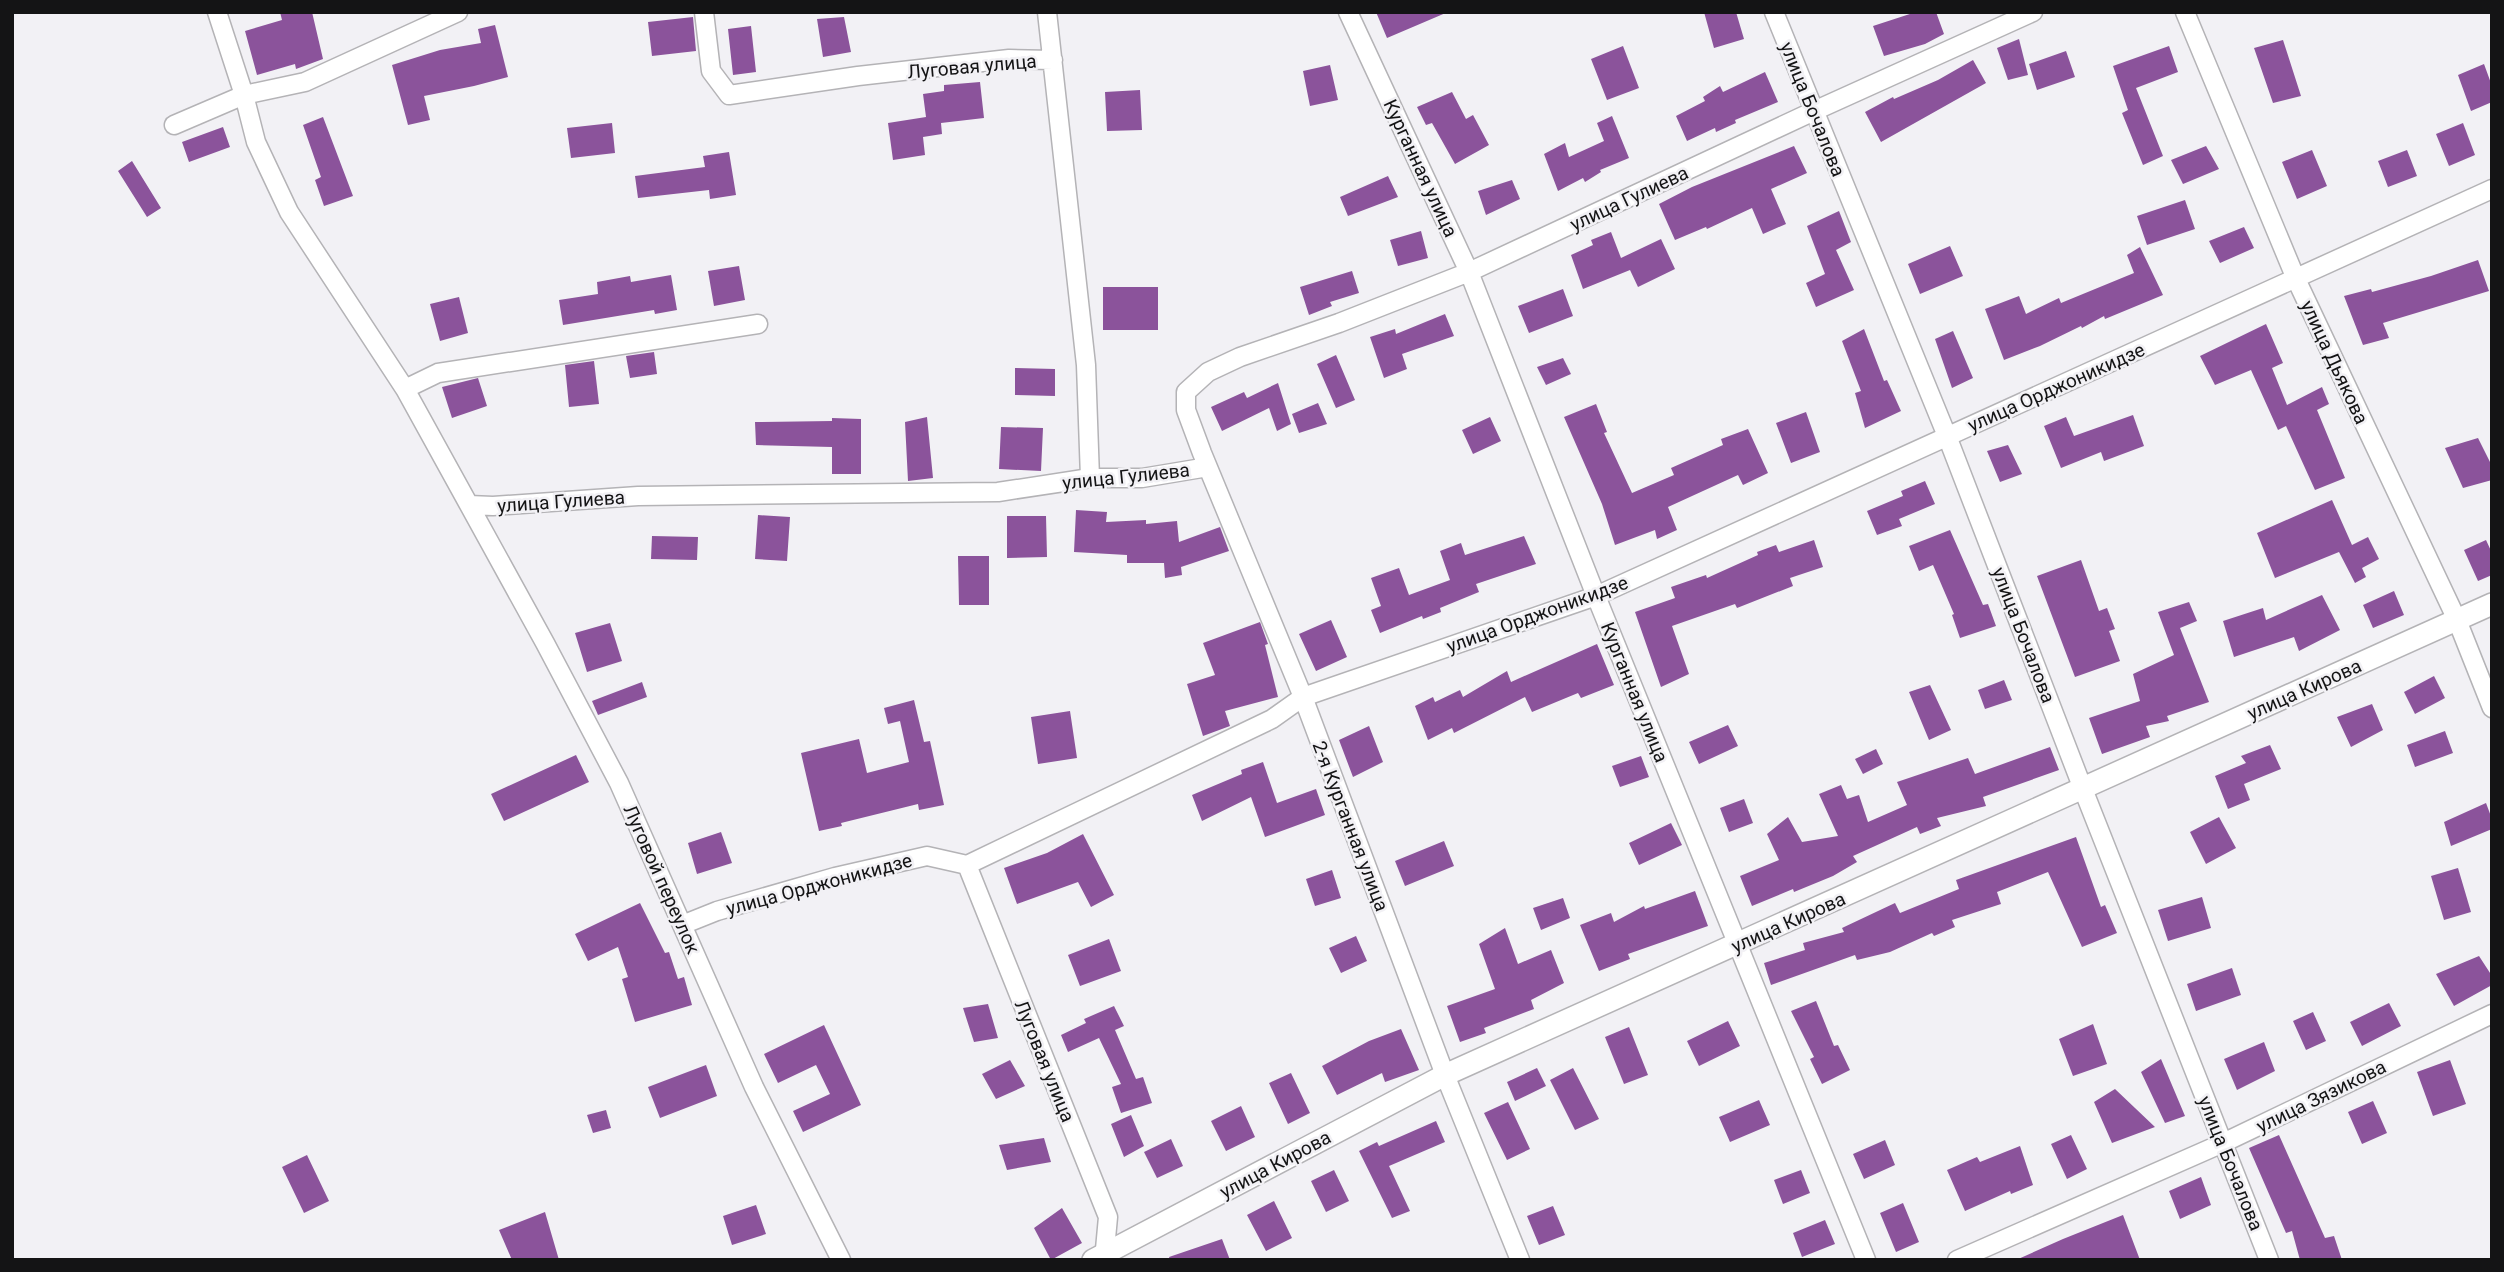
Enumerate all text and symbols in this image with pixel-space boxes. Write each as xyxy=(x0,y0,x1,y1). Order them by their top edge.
street label: улица Бочалова xyxy=(1775,38,1850,180)
street label: Луговая улица xyxy=(906,49,1038,84)
street label: Курганная улица xyxy=(1379,96,1463,241)
street label: улица Гулиева xyxy=(1566,161,1692,236)
street label: улица Дьякова xyxy=(2296,297,2373,428)
street label: улица Орджоникидзе xyxy=(1964,338,2148,437)
street label: улица Гулиева xyxy=(1061,458,1191,495)
street label: улица Гулиева xyxy=(496,486,626,517)
street label: улица Бочалова xyxy=(1987,564,2060,706)
street label: улица Орджоникидзе xyxy=(1443,571,1631,658)
street label: Курганная улица xyxy=(1596,619,1673,766)
street label: улица Кирова xyxy=(2244,654,2365,725)
street label: 2-я Курганная улица xyxy=(1307,738,1394,915)
street label: Луговой переулок xyxy=(618,801,705,958)
street label: улица Орджоникидзе xyxy=(724,849,915,920)
street label: улица Кирова xyxy=(1728,887,1849,958)
street label: Луговая улица xyxy=(1010,997,1079,1126)
street label: улица Зязикова xyxy=(2253,1055,2390,1138)
street label: улица Бочалова xyxy=(2193,1092,2268,1234)
street label: улица Кирова xyxy=(1216,1126,1335,1203)

